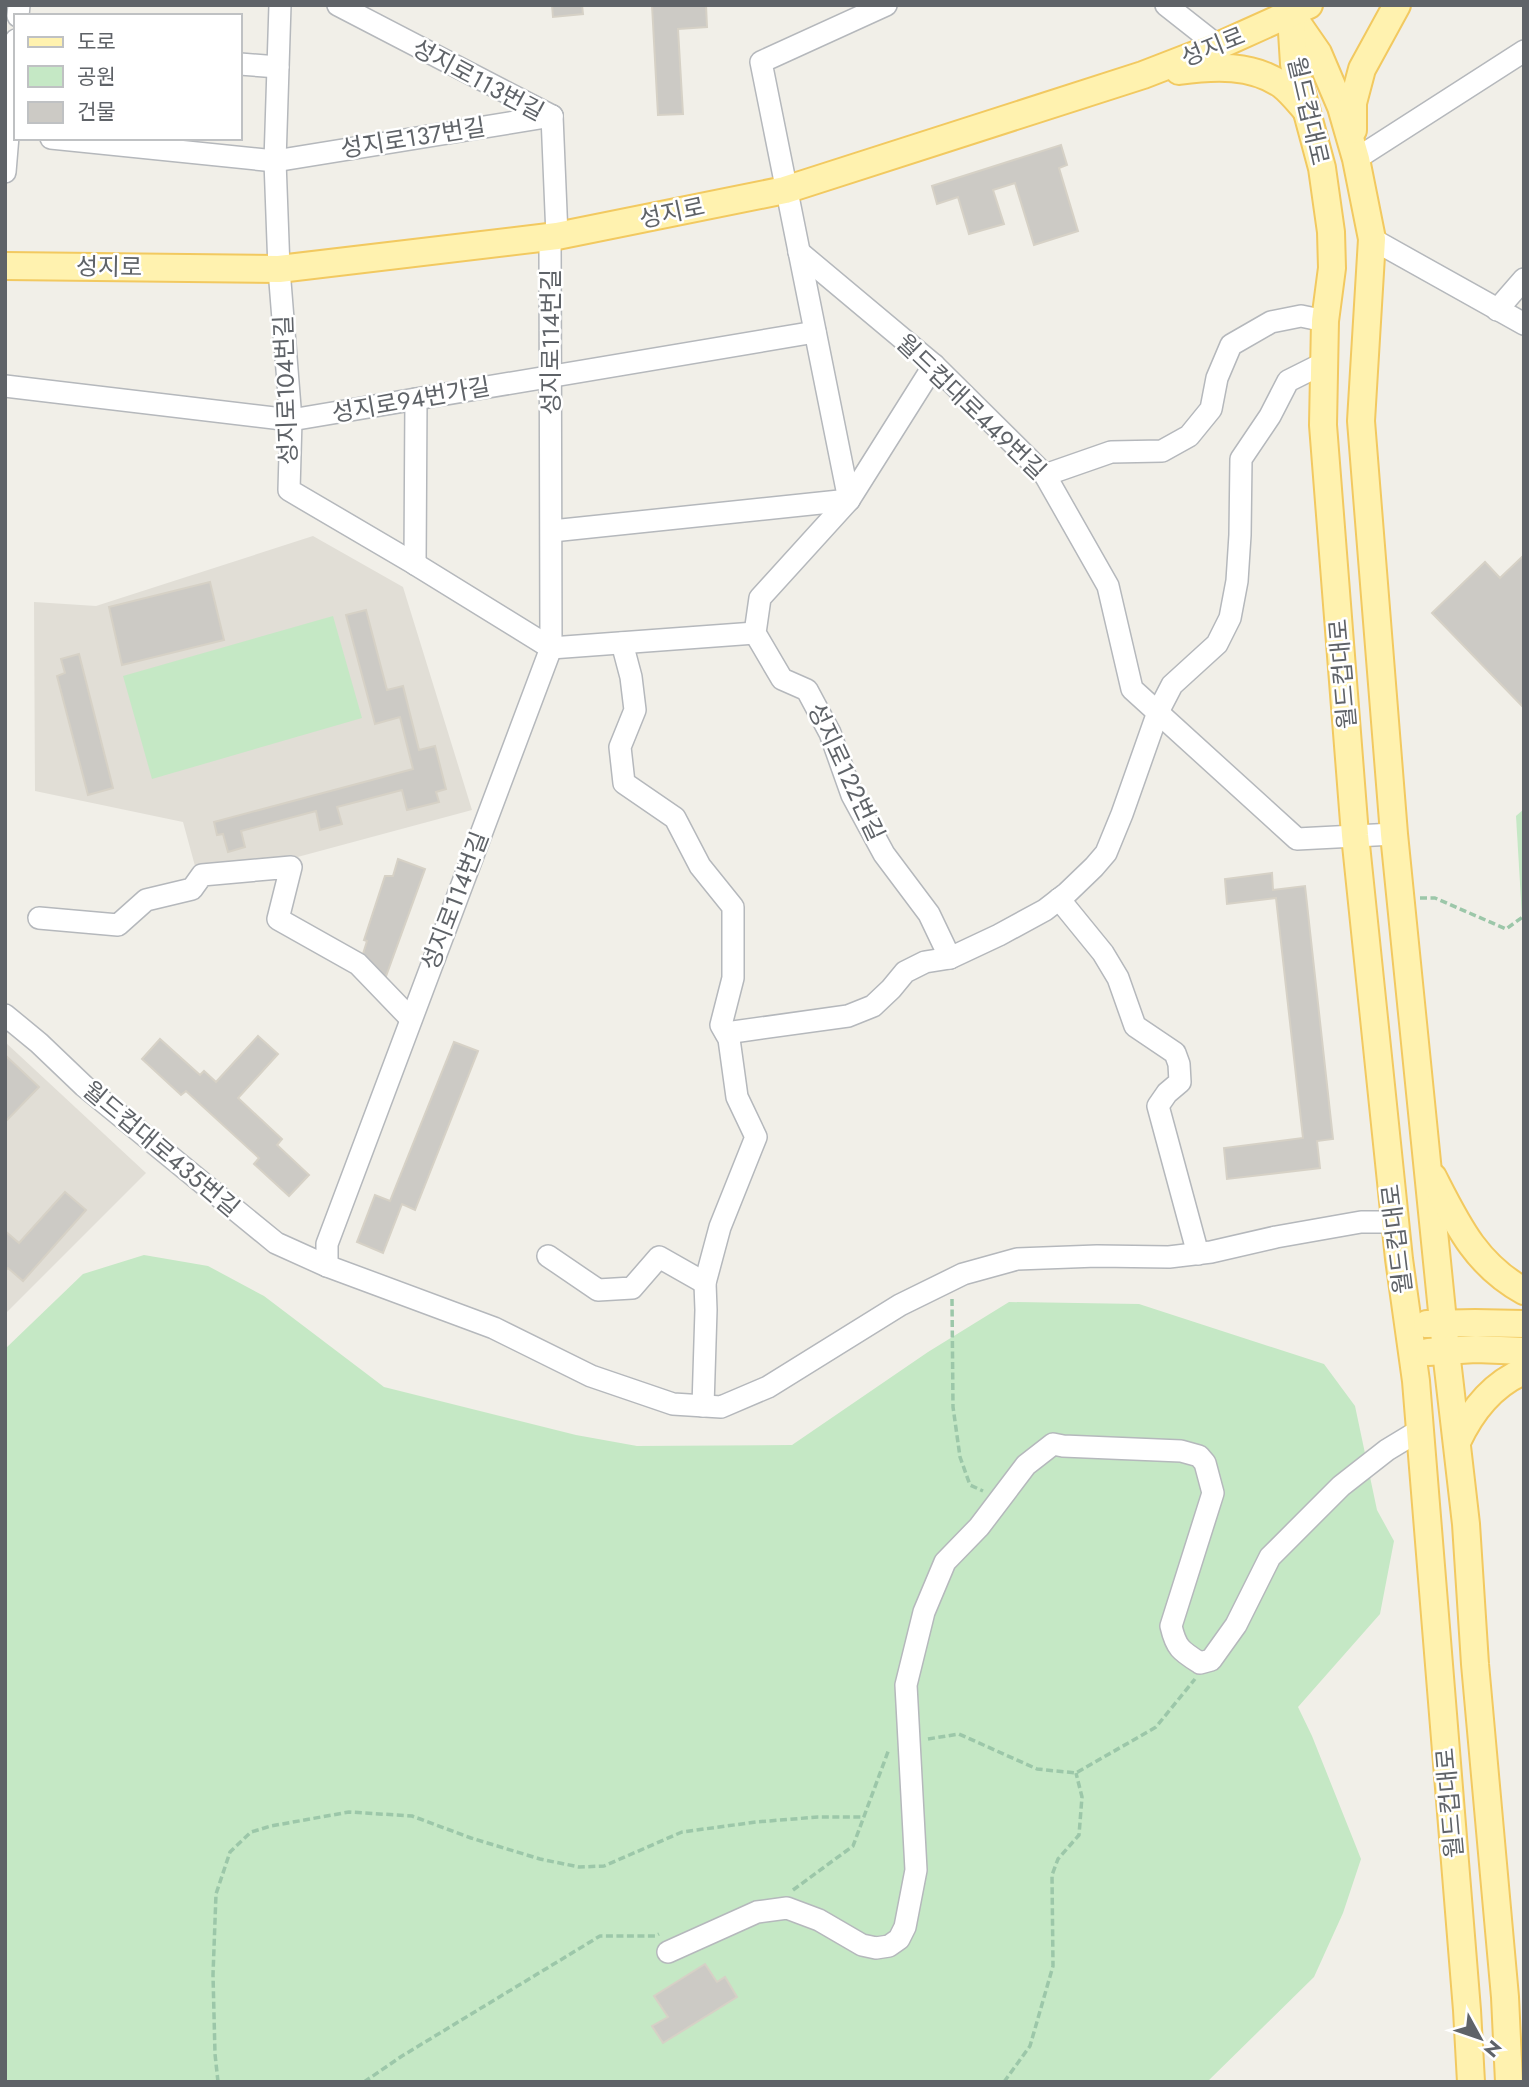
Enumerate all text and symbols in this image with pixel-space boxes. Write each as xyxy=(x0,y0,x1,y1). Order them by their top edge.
legend xyxy=(14,14,242,140)
street label: 성지로 xyxy=(1176,18,1250,75)
text: 도로 xyxy=(77,27,116,57)
street label: 성지로113번길 xyxy=(406,30,551,129)
street label: 월드컵대로 xyxy=(1279,53,1338,169)
text: 공원 xyxy=(77,62,116,92)
text: 건물 xyxy=(77,97,116,127)
street label: 성지로137번길 xyxy=(338,109,488,166)
street label: 성지로 xyxy=(636,189,708,237)
street label: 성지로 xyxy=(76,248,142,285)
street label: 성지로114번길 xyxy=(533,269,568,415)
street label: 성지로104번길 xyxy=(265,315,306,465)
street label: 월드컵대로449번길 xyxy=(889,326,1054,487)
street label: 성지로94번가길 xyxy=(329,368,493,431)
street label: 월드컵대로 xyxy=(1320,618,1365,731)
street label: 성지로122번길 xyxy=(799,697,894,846)
street label: 성지로114번길 xyxy=(412,826,497,975)
street label: 월드컵대로435번길 xyxy=(75,1072,247,1225)
street label: 월드컵대로 xyxy=(1372,1182,1421,1296)
street label: 월드컵대로 xyxy=(1427,1747,1472,1860)
north arrow xyxy=(1445,2003,1515,2073)
text: N xyxy=(1477,2034,1508,2063)

